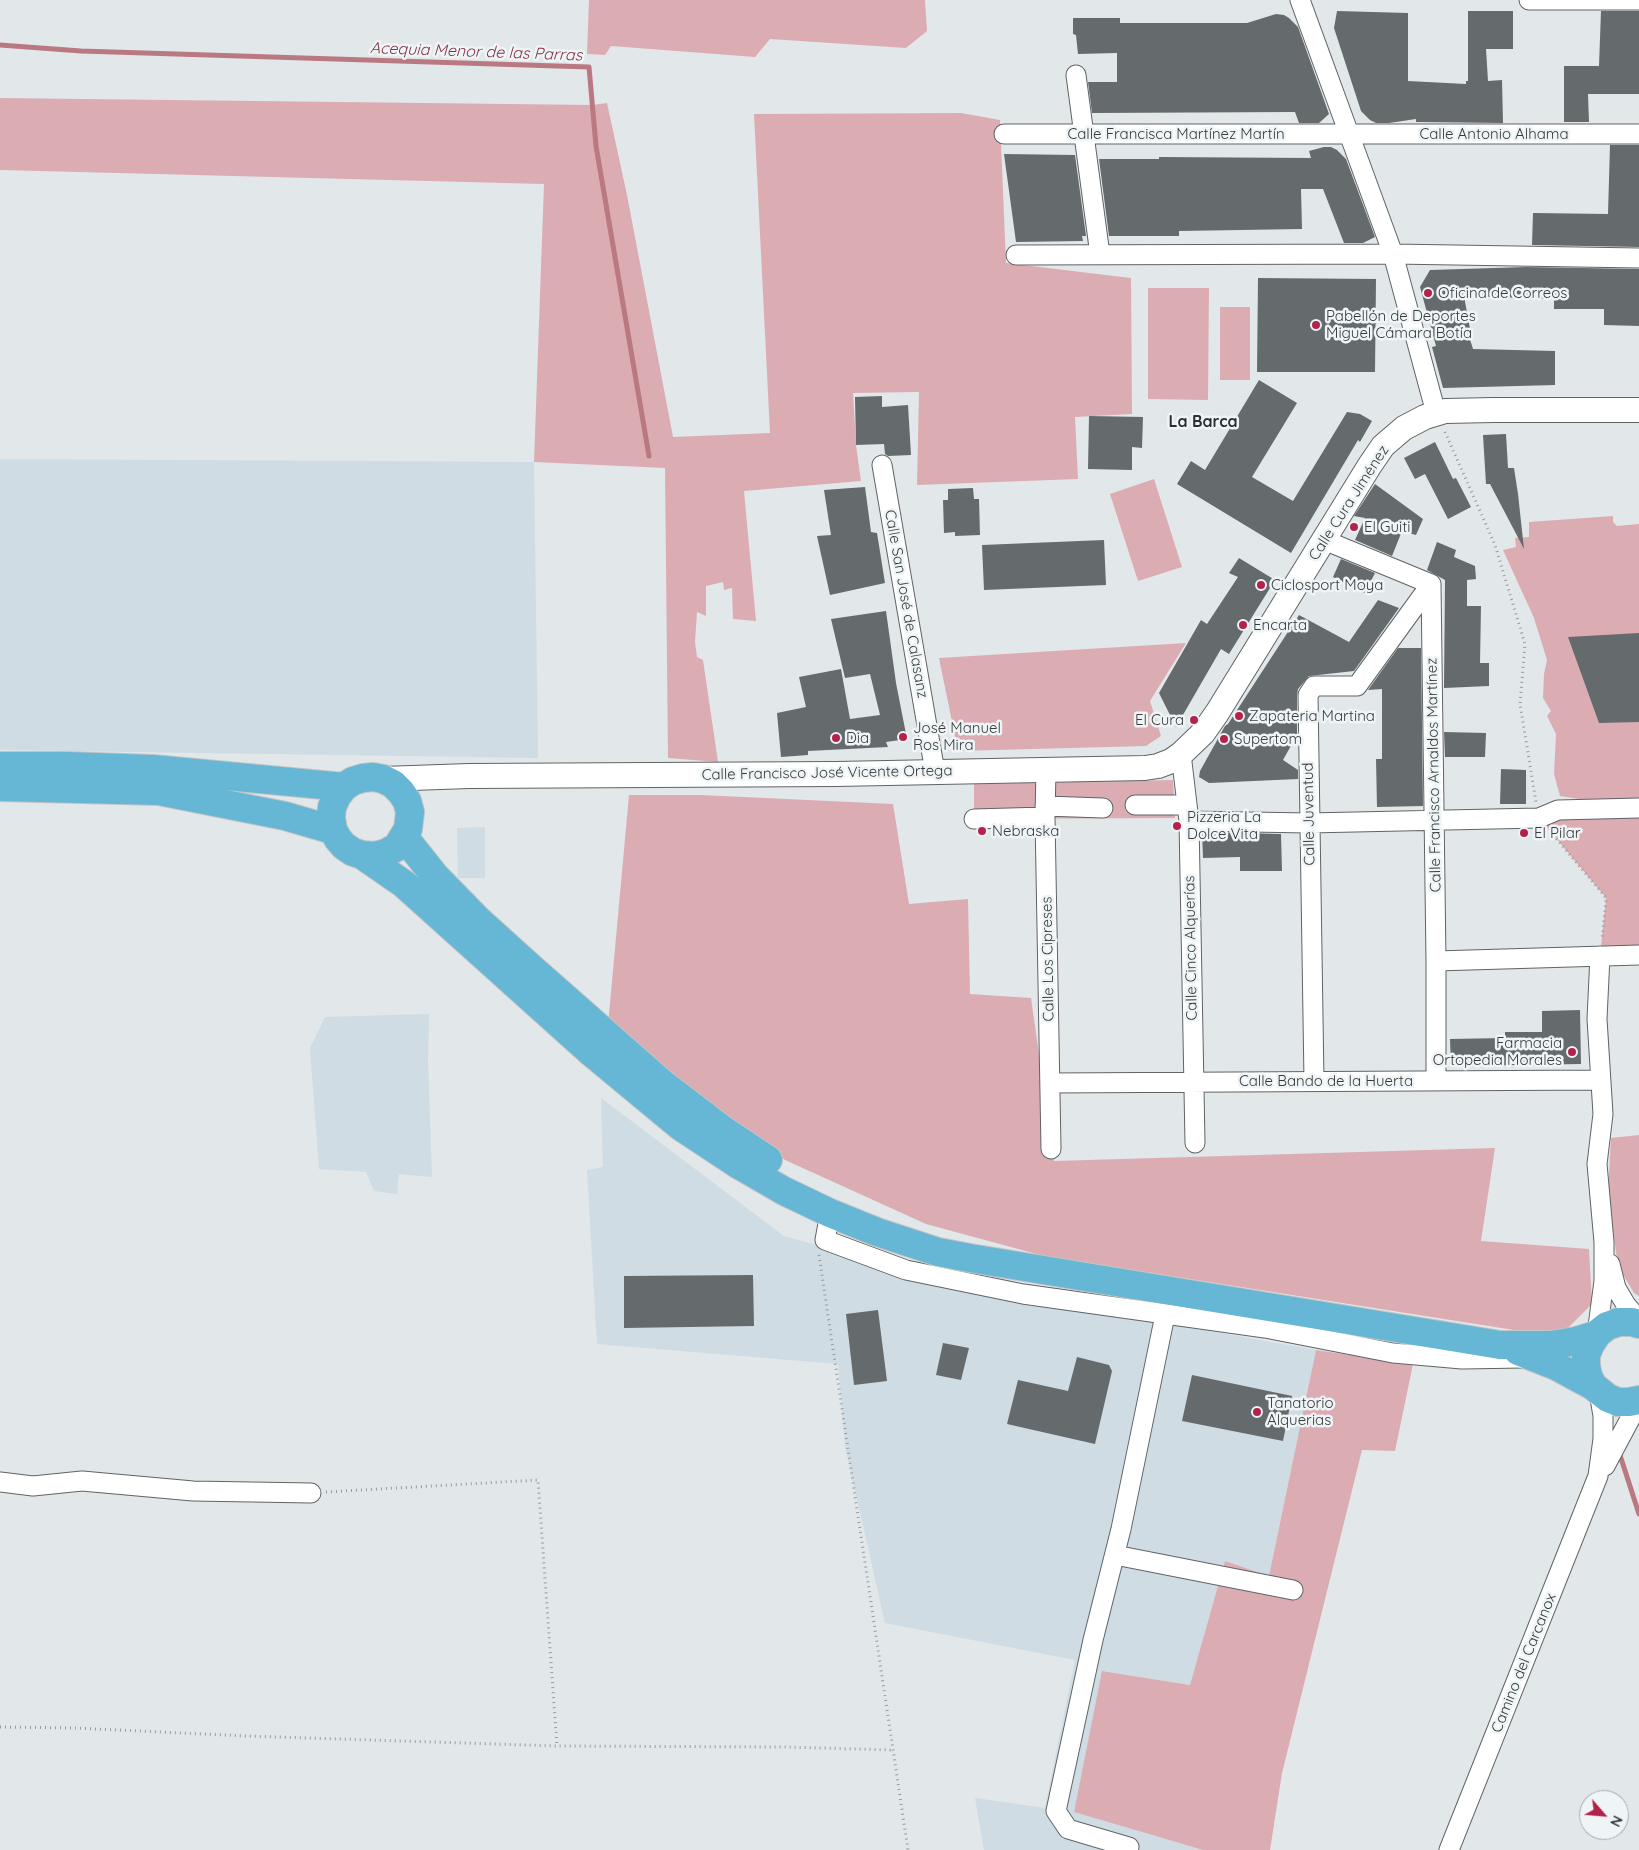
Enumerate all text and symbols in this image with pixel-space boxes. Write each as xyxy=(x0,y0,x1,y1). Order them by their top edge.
water label: Acequia Menor de las Parras xyxy=(369,39,583,65)
street label: Calle Francisca Martínez Martín xyxy=(1067,125,1285,143)
street label: Calle Antonio Alhama xyxy=(1419,125,1569,143)
place label: Oficina de Correos xyxy=(1438,284,1567,302)
marker: Oficina de Correos xyxy=(1422,287,1434,299)
place label: Pabellón de Deportes Miguel Cámara Botía xyxy=(1326,307,1476,342)
marker: Pabellón de Deportes Miguel Cámara Botía xyxy=(1310,319,1322,331)
district label: La Barca xyxy=(1168,412,1238,432)
street label: Calle Cura Jiménez xyxy=(1305,442,1393,564)
street label: Calle San José de Calasanz xyxy=(881,508,931,700)
place label: El Guiti xyxy=(1364,518,1411,536)
marker: El Guiti xyxy=(1348,521,1360,533)
place label: Ciclosport Moya xyxy=(1271,576,1383,594)
marker: Ciclosport Moya xyxy=(1255,579,1267,591)
place label: Encarta xyxy=(1253,616,1307,634)
marker: Encarta xyxy=(1237,619,1249,631)
street label: Calle Francisco Arnaldos Martínez xyxy=(1423,658,1445,892)
place label: Zapateria Martina xyxy=(1249,707,1375,725)
marker: Zapateria Martina xyxy=(1233,710,1245,722)
place label: El Cura xyxy=(1135,711,1184,729)
marker: El Cura xyxy=(1188,714,1200,726)
place label: José Manuel Ros Mira xyxy=(913,719,1001,754)
place label: Dia xyxy=(846,729,869,747)
place label: Supertom xyxy=(1234,730,1302,748)
marker: José Manuel Ros Mira xyxy=(897,731,909,743)
marker: Dia xyxy=(830,732,842,744)
marker: Supertom xyxy=(1218,733,1230,745)
street label: Calle Francisco José Vicente Ortega xyxy=(701,762,953,784)
street label: Calle Juventud xyxy=(1299,762,1319,866)
place label: Pizzeria La Dolce Vita xyxy=(1187,808,1261,843)
marker: Pizzeria La Dolce Vita xyxy=(1171,820,1183,832)
place label: Nebraska xyxy=(992,822,1059,840)
place label: El Pilar xyxy=(1534,824,1581,842)
marker: Nebraska xyxy=(976,825,988,837)
marker: El Pilar xyxy=(1518,827,1530,839)
street label: Calle Cinco Alquerías xyxy=(1181,875,1201,1021)
street label: Calle Los Cipreses xyxy=(1038,896,1058,1022)
place label: Farmacia Ortopedia Morales xyxy=(1433,1034,1562,1069)
marker: Farmacia Ortopedia Morales xyxy=(1566,1046,1578,1058)
street label: Calle Bando de la Huerta xyxy=(1239,1072,1413,1090)
place label: Tanatorio Alquerias xyxy=(1267,1394,1334,1429)
marker: Tanatorio Alquerias xyxy=(1251,1406,1263,1418)
street label: Camino del Carcanox xyxy=(1488,1591,1560,1735)
north arrow xyxy=(1579,1790,1629,1840)
text: N xyxy=(1606,1813,1627,1830)

